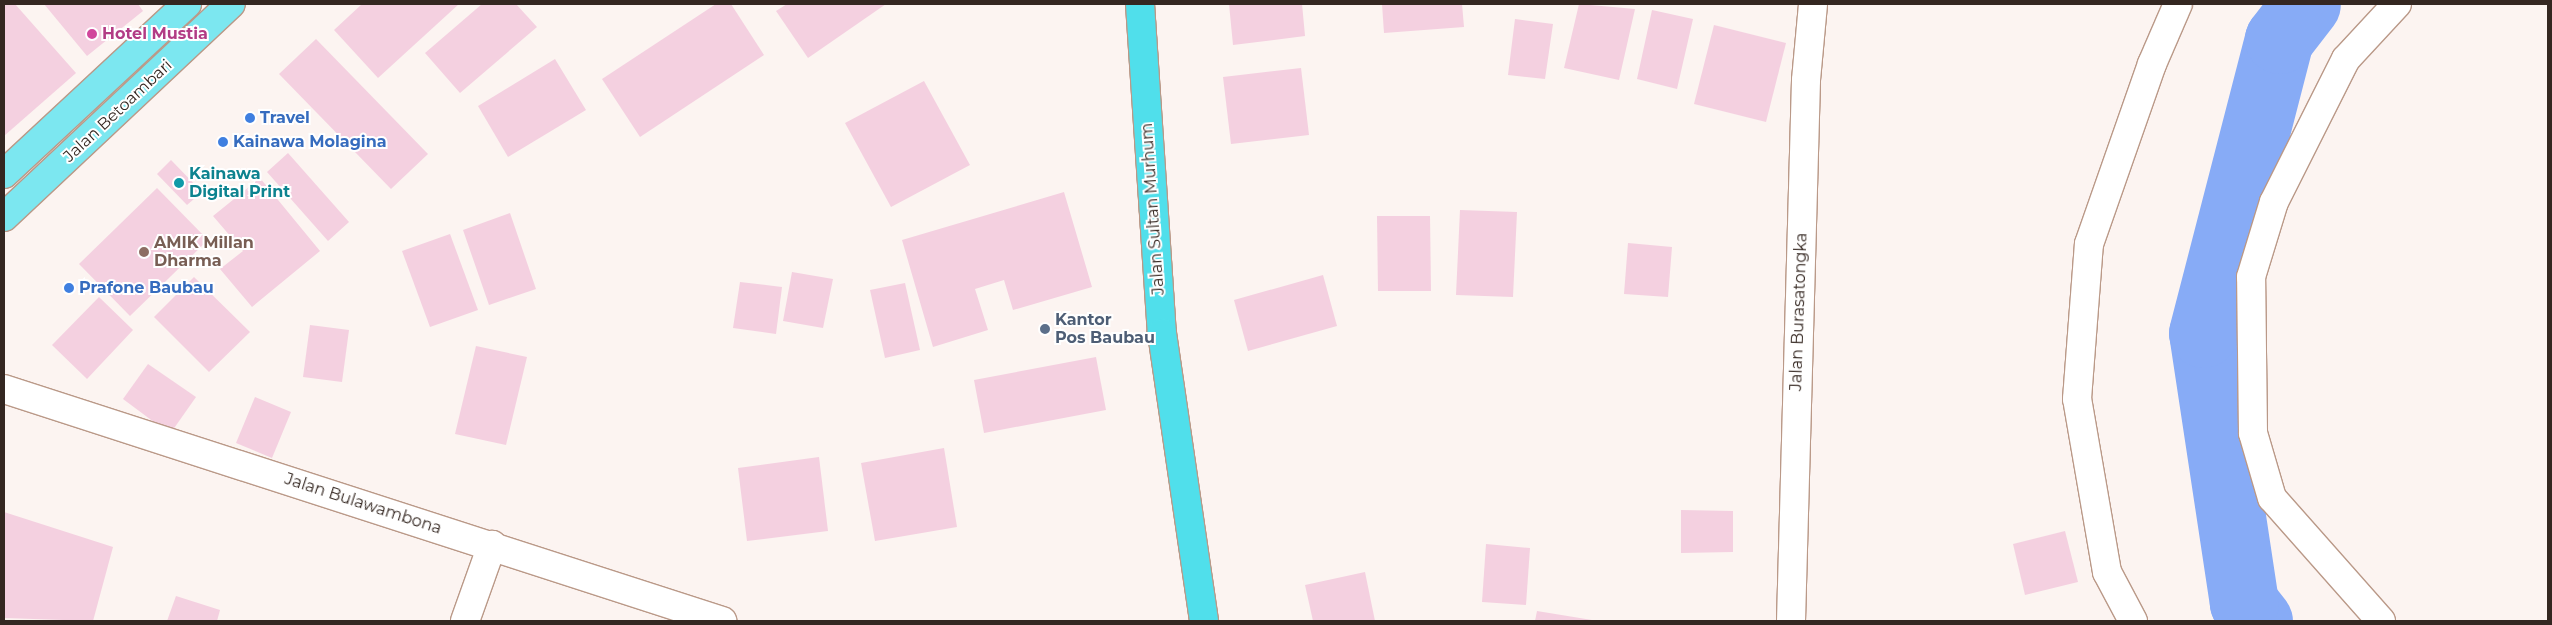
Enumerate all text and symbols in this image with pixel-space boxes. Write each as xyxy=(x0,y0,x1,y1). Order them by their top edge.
place label: Hotel Mustia xyxy=(102,24,208,44)
marker: Hotel Mustia xyxy=(86,28,98,40)
street label: Jalan Betoambari xyxy=(60,56,176,166)
place label: Travel xyxy=(260,108,310,128)
marker: Travel xyxy=(244,112,256,124)
street label: Jalan Sultan Murhum xyxy=(1137,122,1169,296)
place label: Kainawa Molagina xyxy=(233,132,387,152)
marker: Kainawa Molagina xyxy=(217,136,229,148)
place label: Kainawa Digital Print xyxy=(189,164,290,202)
marker: Kainawa Digital Print xyxy=(173,177,185,189)
place label: AMIK Millan Dharma xyxy=(154,233,254,271)
street label: Jalan Burasatongka xyxy=(1787,233,1811,391)
marker: AMIK Millan Dharma xyxy=(138,246,150,258)
place label: Prafone Baubau xyxy=(79,278,214,298)
marker: Prafone Baubau xyxy=(63,282,75,294)
place label: Kantor Pos Baubau xyxy=(1055,310,1155,348)
marker: Kantor Pos Baubau xyxy=(1039,323,1051,335)
street label: Jalan Bulawambona xyxy=(282,470,444,538)

